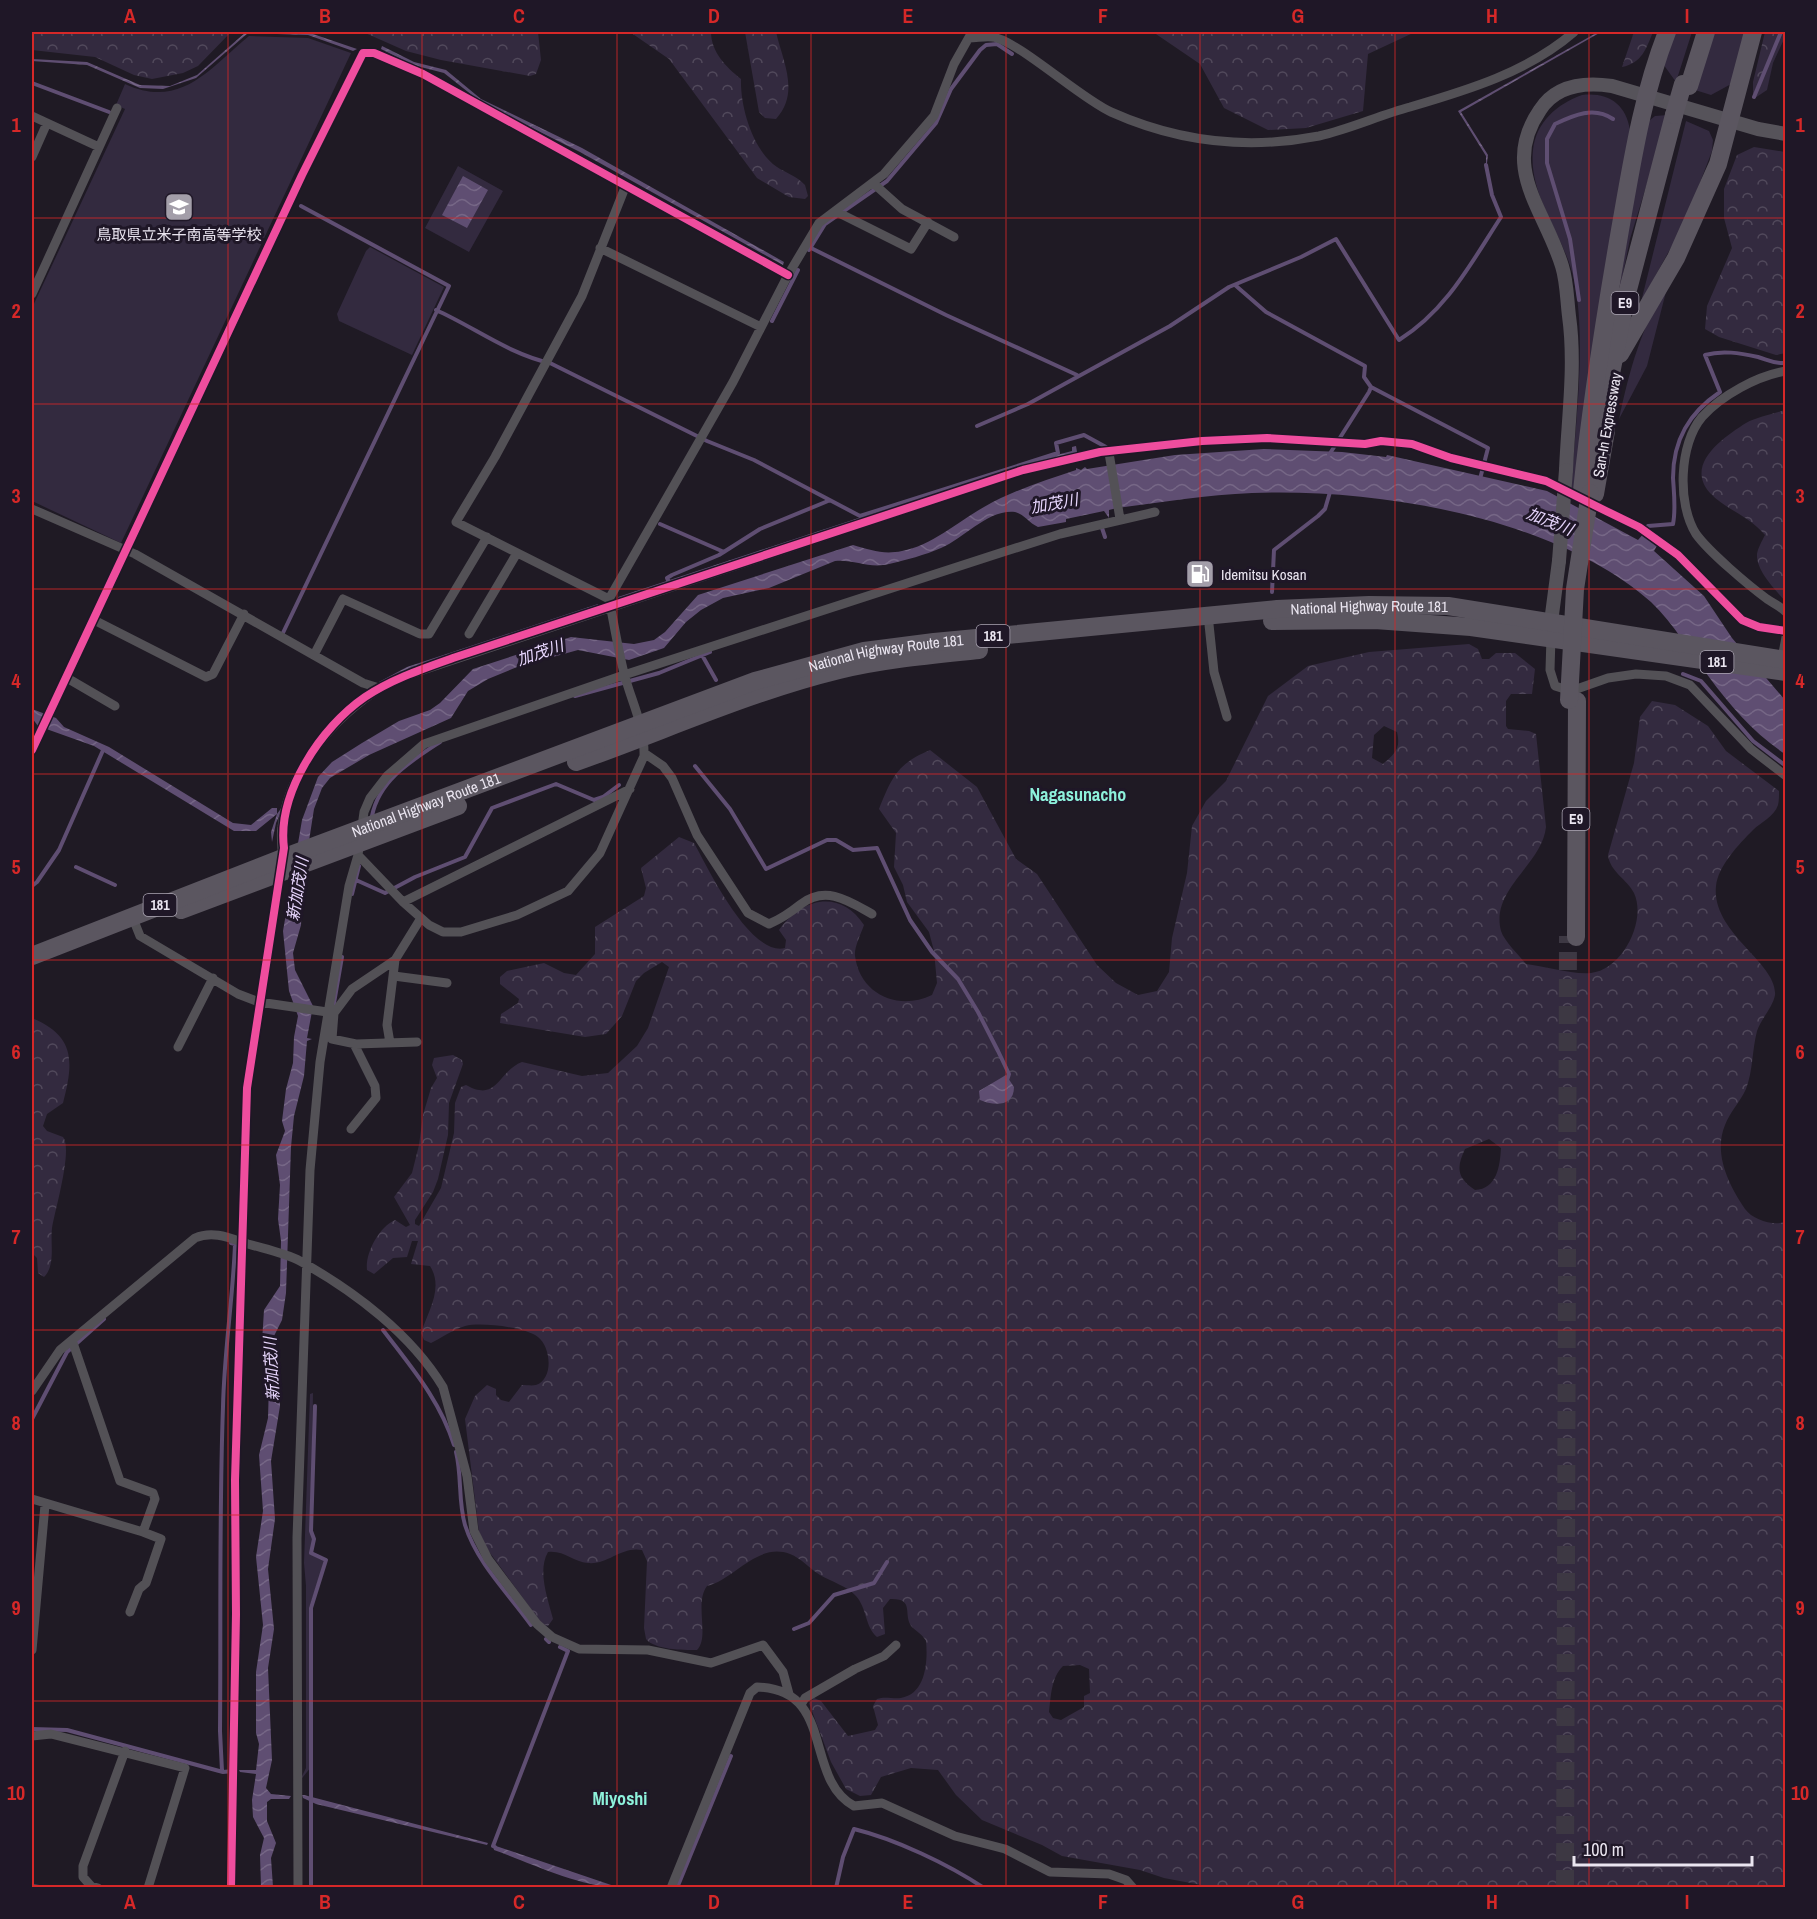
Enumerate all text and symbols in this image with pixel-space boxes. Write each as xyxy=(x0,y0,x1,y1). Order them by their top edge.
text: A xyxy=(124,2,136,29)
text: B xyxy=(319,2,331,29)
text: C xyxy=(513,2,525,29)
text: D xyxy=(708,2,720,29)
text: E xyxy=(903,2,914,29)
text: F xyxy=(1098,2,1108,29)
text: G xyxy=(1292,2,1304,29)
text: H xyxy=(1486,2,1498,29)
text: I xyxy=(1685,2,1689,29)
text: 1 xyxy=(11,111,21,138)
text: 1 xyxy=(1795,111,1805,138)
school or university icon: 鳥取県立米子南高等学校 xyxy=(163,191,195,223)
place label: 鳥取県立米子南高等学校 xyxy=(96,224,262,245)
road number: E9 xyxy=(1612,292,1638,314)
text: 2 xyxy=(11,297,21,324)
text: 2 xyxy=(1795,297,1805,324)
street label: San-In Expressway xyxy=(1587,370,1627,479)
text: 3 xyxy=(11,482,21,509)
text: 3 xyxy=(1795,482,1805,509)
water label: 加茂川 xyxy=(1028,488,1082,518)
water label: 加茂川 xyxy=(1524,502,1578,541)
fuel station icon: Idemitsu Kosan xyxy=(1184,558,1216,590)
place label: Idemitsu Kosan xyxy=(1221,564,1306,585)
street label: National Highway Route 181 xyxy=(1290,594,1448,619)
road number: 181 xyxy=(976,625,1010,647)
street label: National Highway Route 181 xyxy=(806,629,965,676)
water label: 加茂川 xyxy=(514,633,568,670)
road number: 181 xyxy=(1700,651,1734,673)
text: 4 xyxy=(11,667,21,694)
text: 4 xyxy=(1795,667,1805,694)
street label: National Highway Route 181 xyxy=(348,767,503,842)
district label: Nagasunacho xyxy=(1030,782,1126,807)
road number: E9 xyxy=(1562,808,1590,830)
text: 5 xyxy=(11,853,21,880)
text: 5 xyxy=(1795,853,1805,880)
water label: 新加茂川 xyxy=(281,854,313,922)
road number: 181 xyxy=(144,894,176,916)
text: 6 xyxy=(11,1038,21,1065)
text: 6 xyxy=(1795,1038,1805,1065)
text: 7 xyxy=(11,1223,21,1250)
text: 7 xyxy=(1795,1223,1805,1250)
water label: 新加茂川 xyxy=(258,1334,284,1402)
text: 8 xyxy=(11,1409,21,1436)
text: 8 xyxy=(1795,1409,1805,1436)
text: 9 xyxy=(11,1594,21,1621)
text: 9 xyxy=(1795,1594,1805,1621)
text: 10 xyxy=(7,1779,25,1806)
text: 10 xyxy=(1791,1779,1809,1806)
district label: Miyoshi xyxy=(593,1786,647,1811)
scale bar xyxy=(1574,1829,1752,1867)
text: 100 m xyxy=(1583,1837,1624,1862)
text: A xyxy=(124,1888,136,1915)
text: B xyxy=(319,1888,331,1915)
text: C xyxy=(513,1888,525,1915)
text: D xyxy=(708,1888,720,1915)
text: E xyxy=(903,1888,914,1915)
text: F xyxy=(1098,1888,1108,1915)
text: G xyxy=(1292,1888,1304,1915)
text: H xyxy=(1486,1888,1498,1915)
text: I xyxy=(1685,1888,1689,1915)

